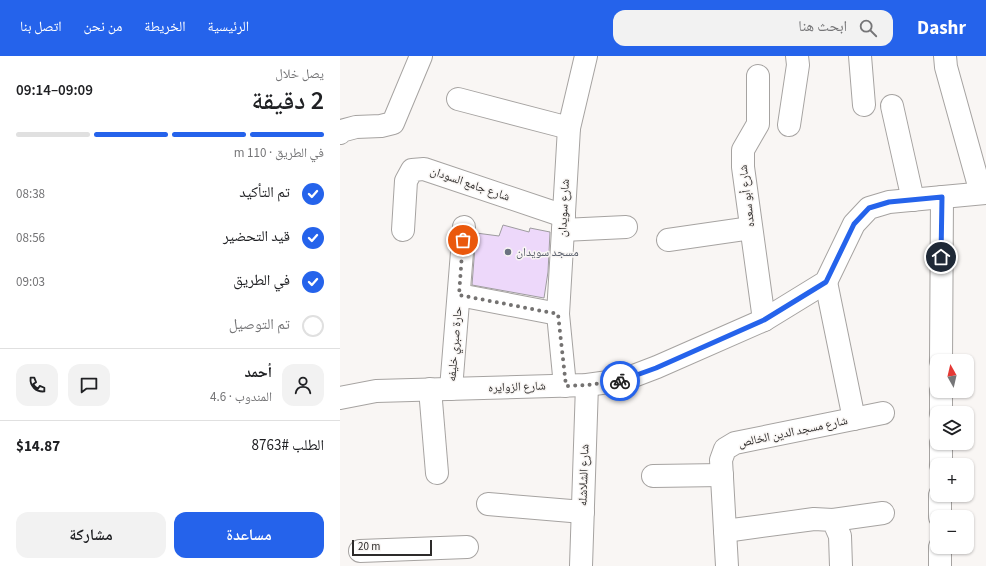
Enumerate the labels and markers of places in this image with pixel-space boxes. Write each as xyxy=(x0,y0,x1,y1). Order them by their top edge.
pin xyxy=(446,223,480,257)
pin xyxy=(924,240,958,274)
place label: مسجد سويدان xyxy=(516,244,579,261)
marker: مسجد سويدان xyxy=(503,247,513,257)

